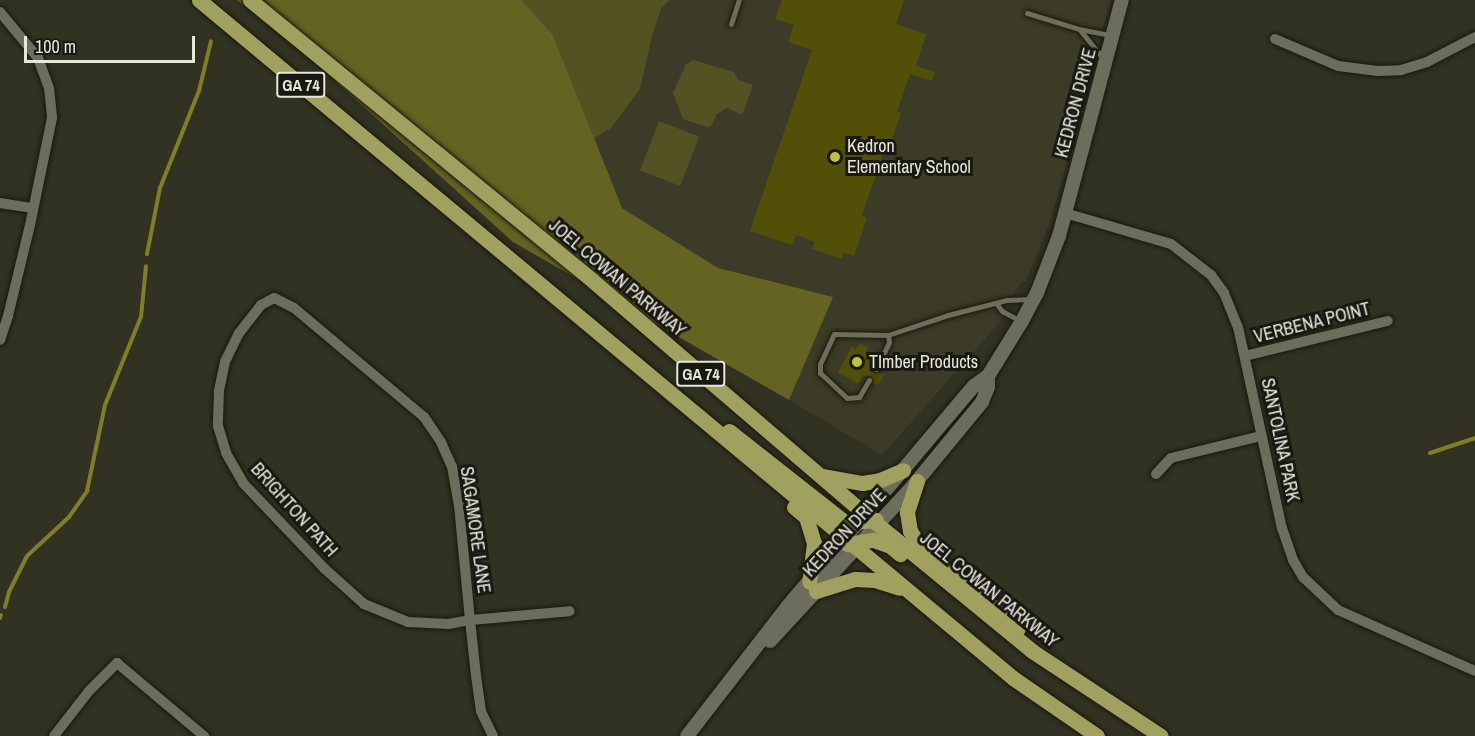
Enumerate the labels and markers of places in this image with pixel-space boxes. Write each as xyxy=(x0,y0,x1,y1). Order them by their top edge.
place label: Kedron Elementary School xyxy=(847,136,971,178)
marker: Kedron Elementary School xyxy=(828,150,842,164)
place label: TImber Products xyxy=(869,351,978,373)
marker: TImber Products xyxy=(850,355,864,369)

